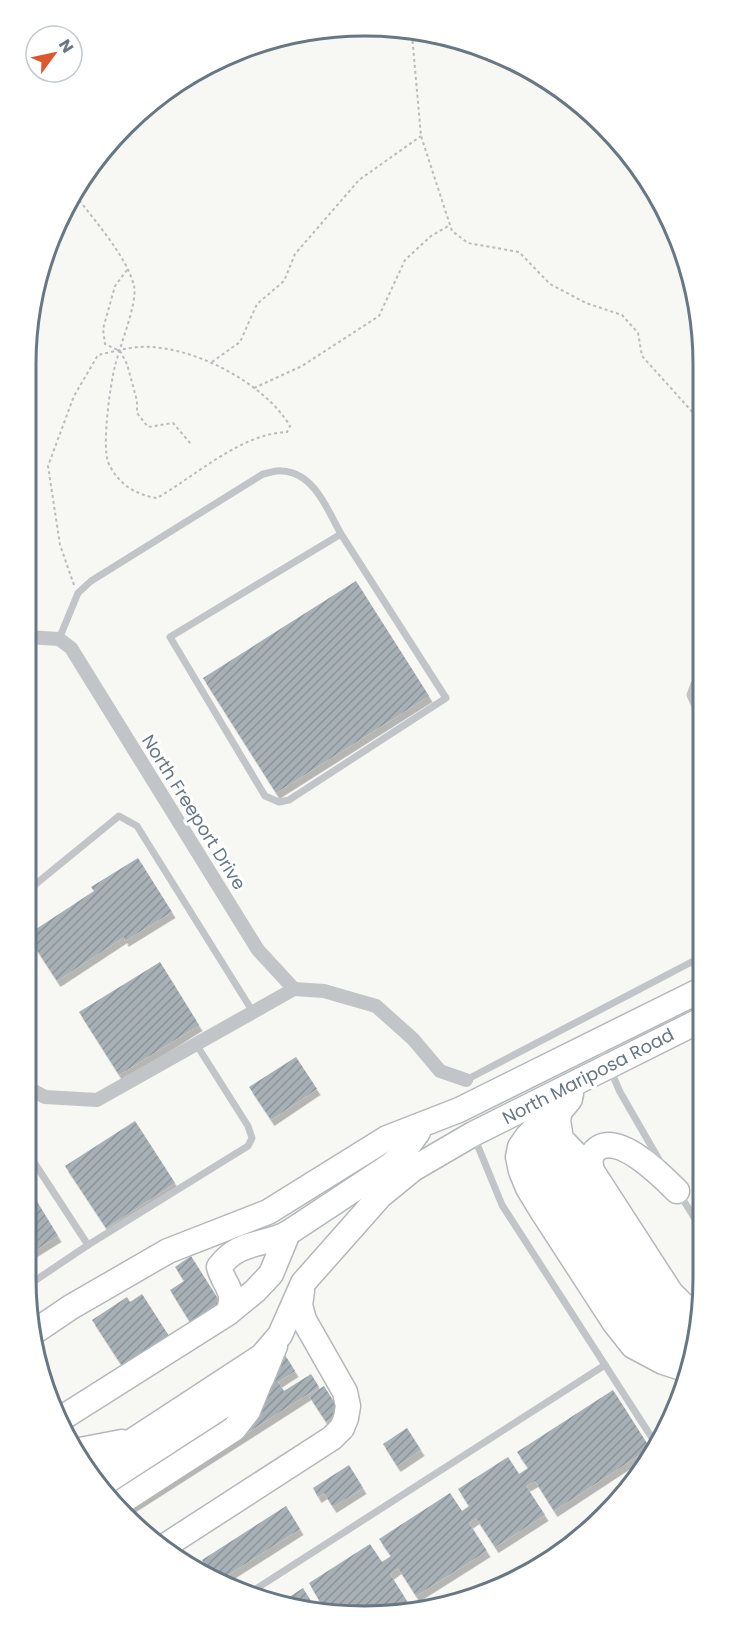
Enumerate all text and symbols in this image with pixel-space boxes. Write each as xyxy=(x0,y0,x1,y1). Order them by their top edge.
north arrow xyxy=(24,24,84,84)
text: N xyxy=(53,35,79,57)
street label: North Freeport Drive xyxy=(136,730,252,894)
street label: North Mariposa Road xyxy=(498,1022,678,1130)

